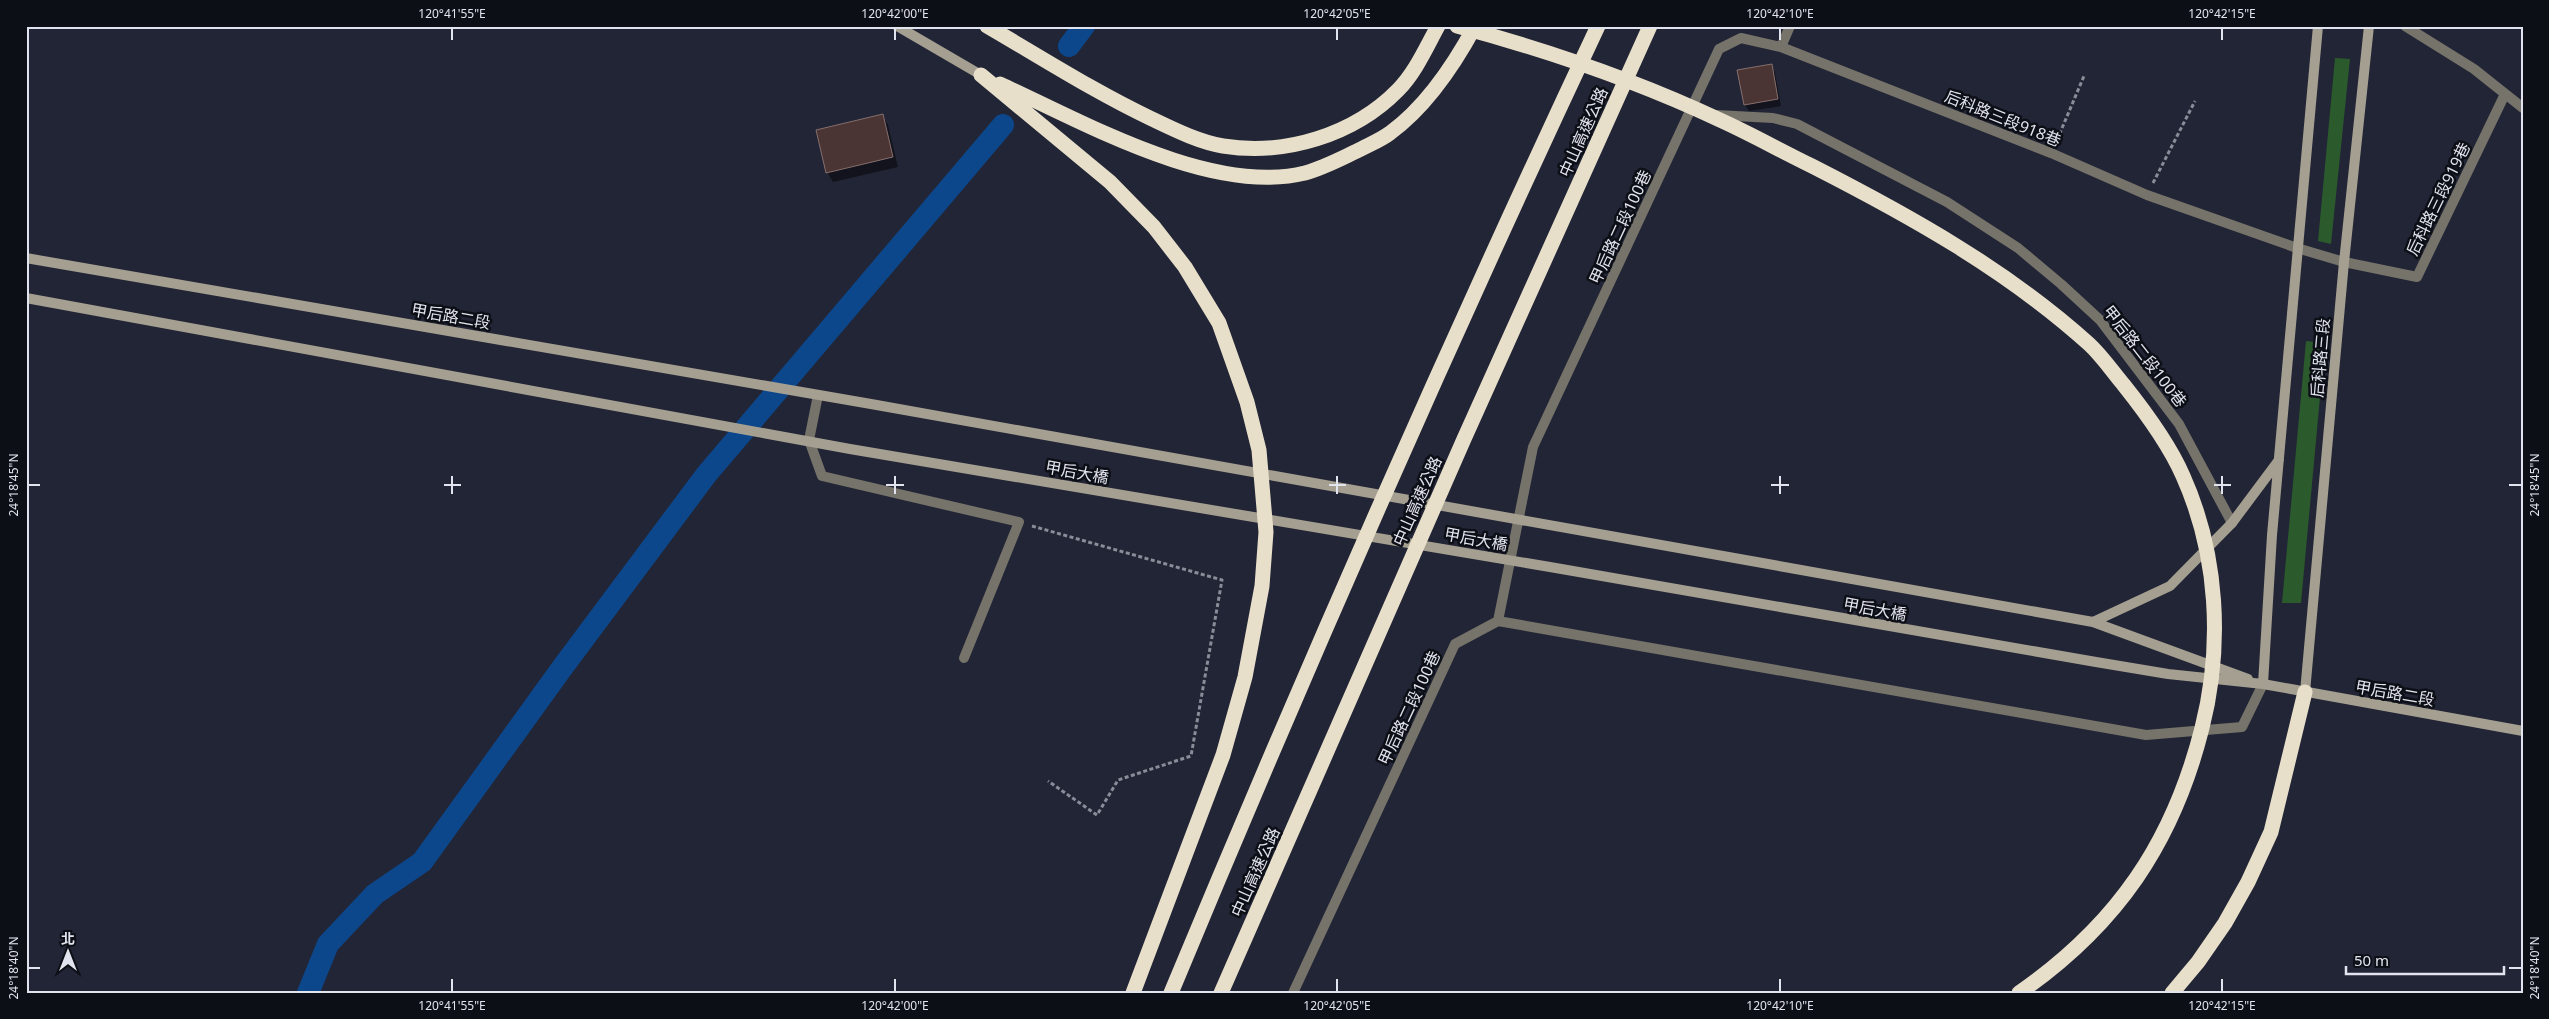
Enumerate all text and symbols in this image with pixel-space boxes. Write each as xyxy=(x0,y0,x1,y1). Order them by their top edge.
text: 120°41'55"E xyxy=(418,5,486,22)
text: 120°42'00"E xyxy=(861,5,929,22)
text: 120°42'05"E xyxy=(1303,5,1371,22)
text: 120°42'10"E xyxy=(1746,5,1814,22)
text: 120°42'15"E xyxy=(2188,5,2256,22)
street label: 中山高速公路 xyxy=(1553,84,1613,180)
street label: 后科路三段918巷 xyxy=(1942,85,2064,151)
street label: 后科路三段919巷 xyxy=(2401,139,2475,259)
street label: 甲后路二段100巷 xyxy=(1584,166,1656,288)
street label: 甲后路二段 xyxy=(410,298,492,334)
street label: 甲后路二段100巷 xyxy=(2098,301,2192,411)
street label: 后科路三段 xyxy=(2306,317,2334,399)
text: 24°18'45"N xyxy=(5,453,22,517)
street label: 中山高速公路 xyxy=(1387,453,1447,549)
text: 24°18'45"N xyxy=(2526,453,2543,517)
street label: 甲后大橋 xyxy=(1044,456,1110,488)
street label: 甲后大橋 xyxy=(1443,523,1509,555)
street label: 甲后大橋 xyxy=(1842,593,1908,625)
street label: 甲后路二段100巷 xyxy=(1373,647,1445,769)
street label: 甲后路二段 xyxy=(2354,675,2436,711)
street label: 中山高速公路 xyxy=(1225,824,1285,920)
north arrow xyxy=(42,926,92,976)
text: 北 xyxy=(61,929,75,948)
text: 24°18'40"N xyxy=(5,936,22,1000)
text: 24°18'40"N xyxy=(2526,936,2543,1000)
scale bar xyxy=(2346,944,2504,976)
text: 50 m xyxy=(2354,950,2389,970)
text: 120°41'55"E xyxy=(418,997,486,1014)
text: 120°42'00"E xyxy=(861,997,929,1014)
text: 120°42'05"E xyxy=(1303,997,1371,1014)
text: 120°42'10"E xyxy=(1746,997,1814,1014)
text: 120°42'15"E xyxy=(2188,997,2256,1014)

